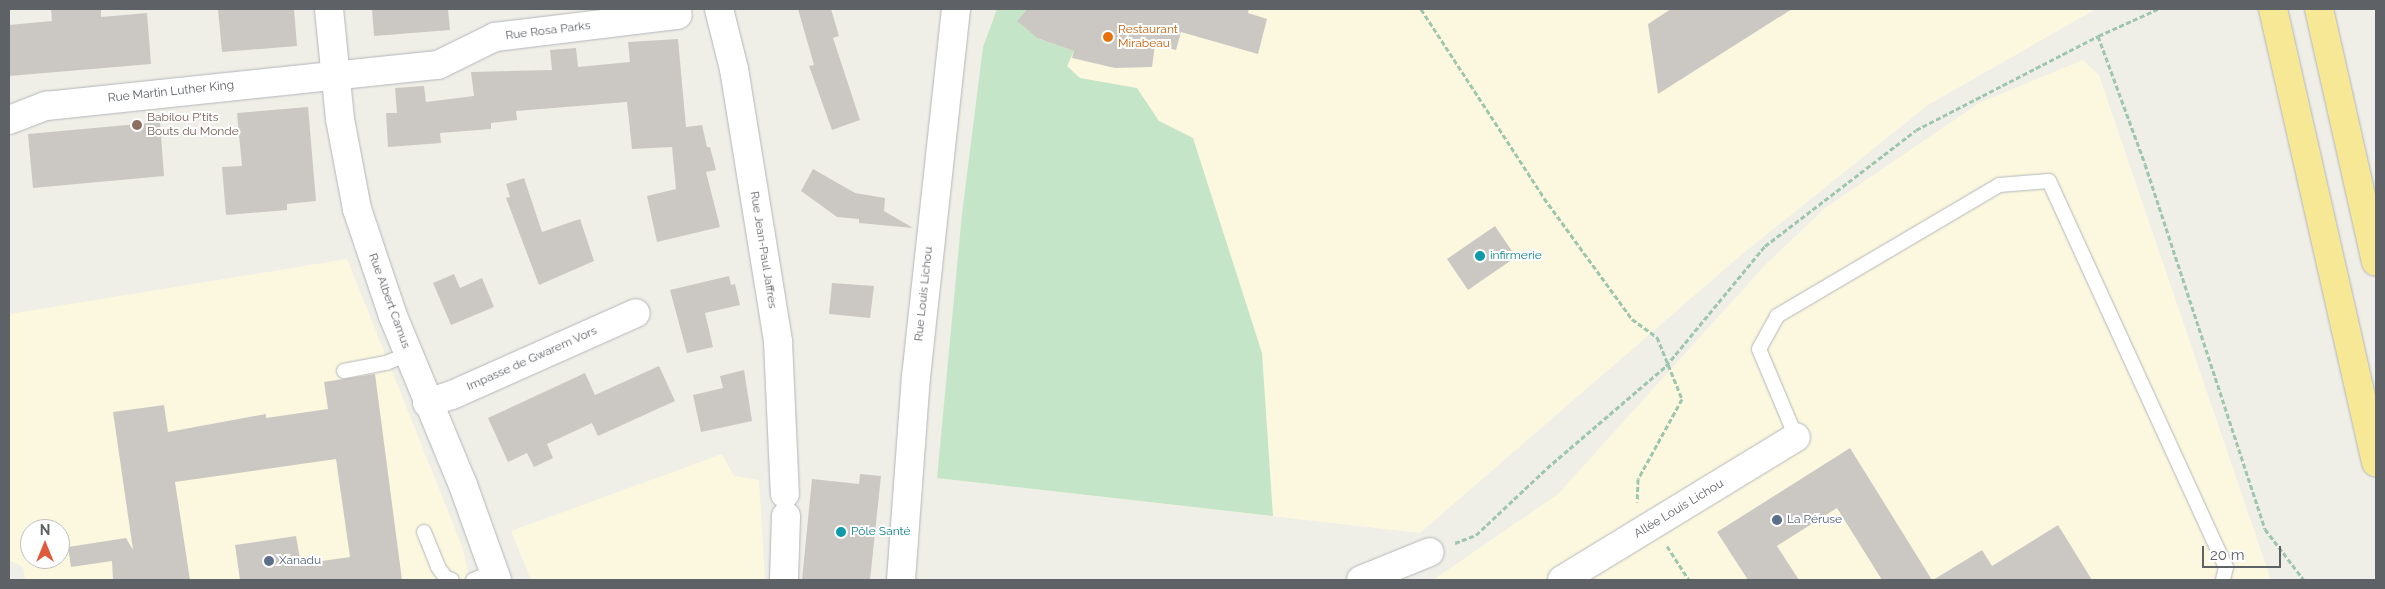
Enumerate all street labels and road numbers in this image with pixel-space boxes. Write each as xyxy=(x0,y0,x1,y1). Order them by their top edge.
street label: Rue Rosa Parks xyxy=(505,19,591,43)
street label: Rue Martin Luther King xyxy=(107,78,235,106)
street label: Rue Jean-Paul Jaffrès xyxy=(747,190,779,310)
street label: Rue Louis Lichou xyxy=(912,246,936,342)
street label: Rue Albert Camus xyxy=(365,251,413,351)
street label: Impasse de Gwarem Vors xyxy=(464,324,600,394)
street label: Allée Louis Lichou xyxy=(1632,477,1726,541)

